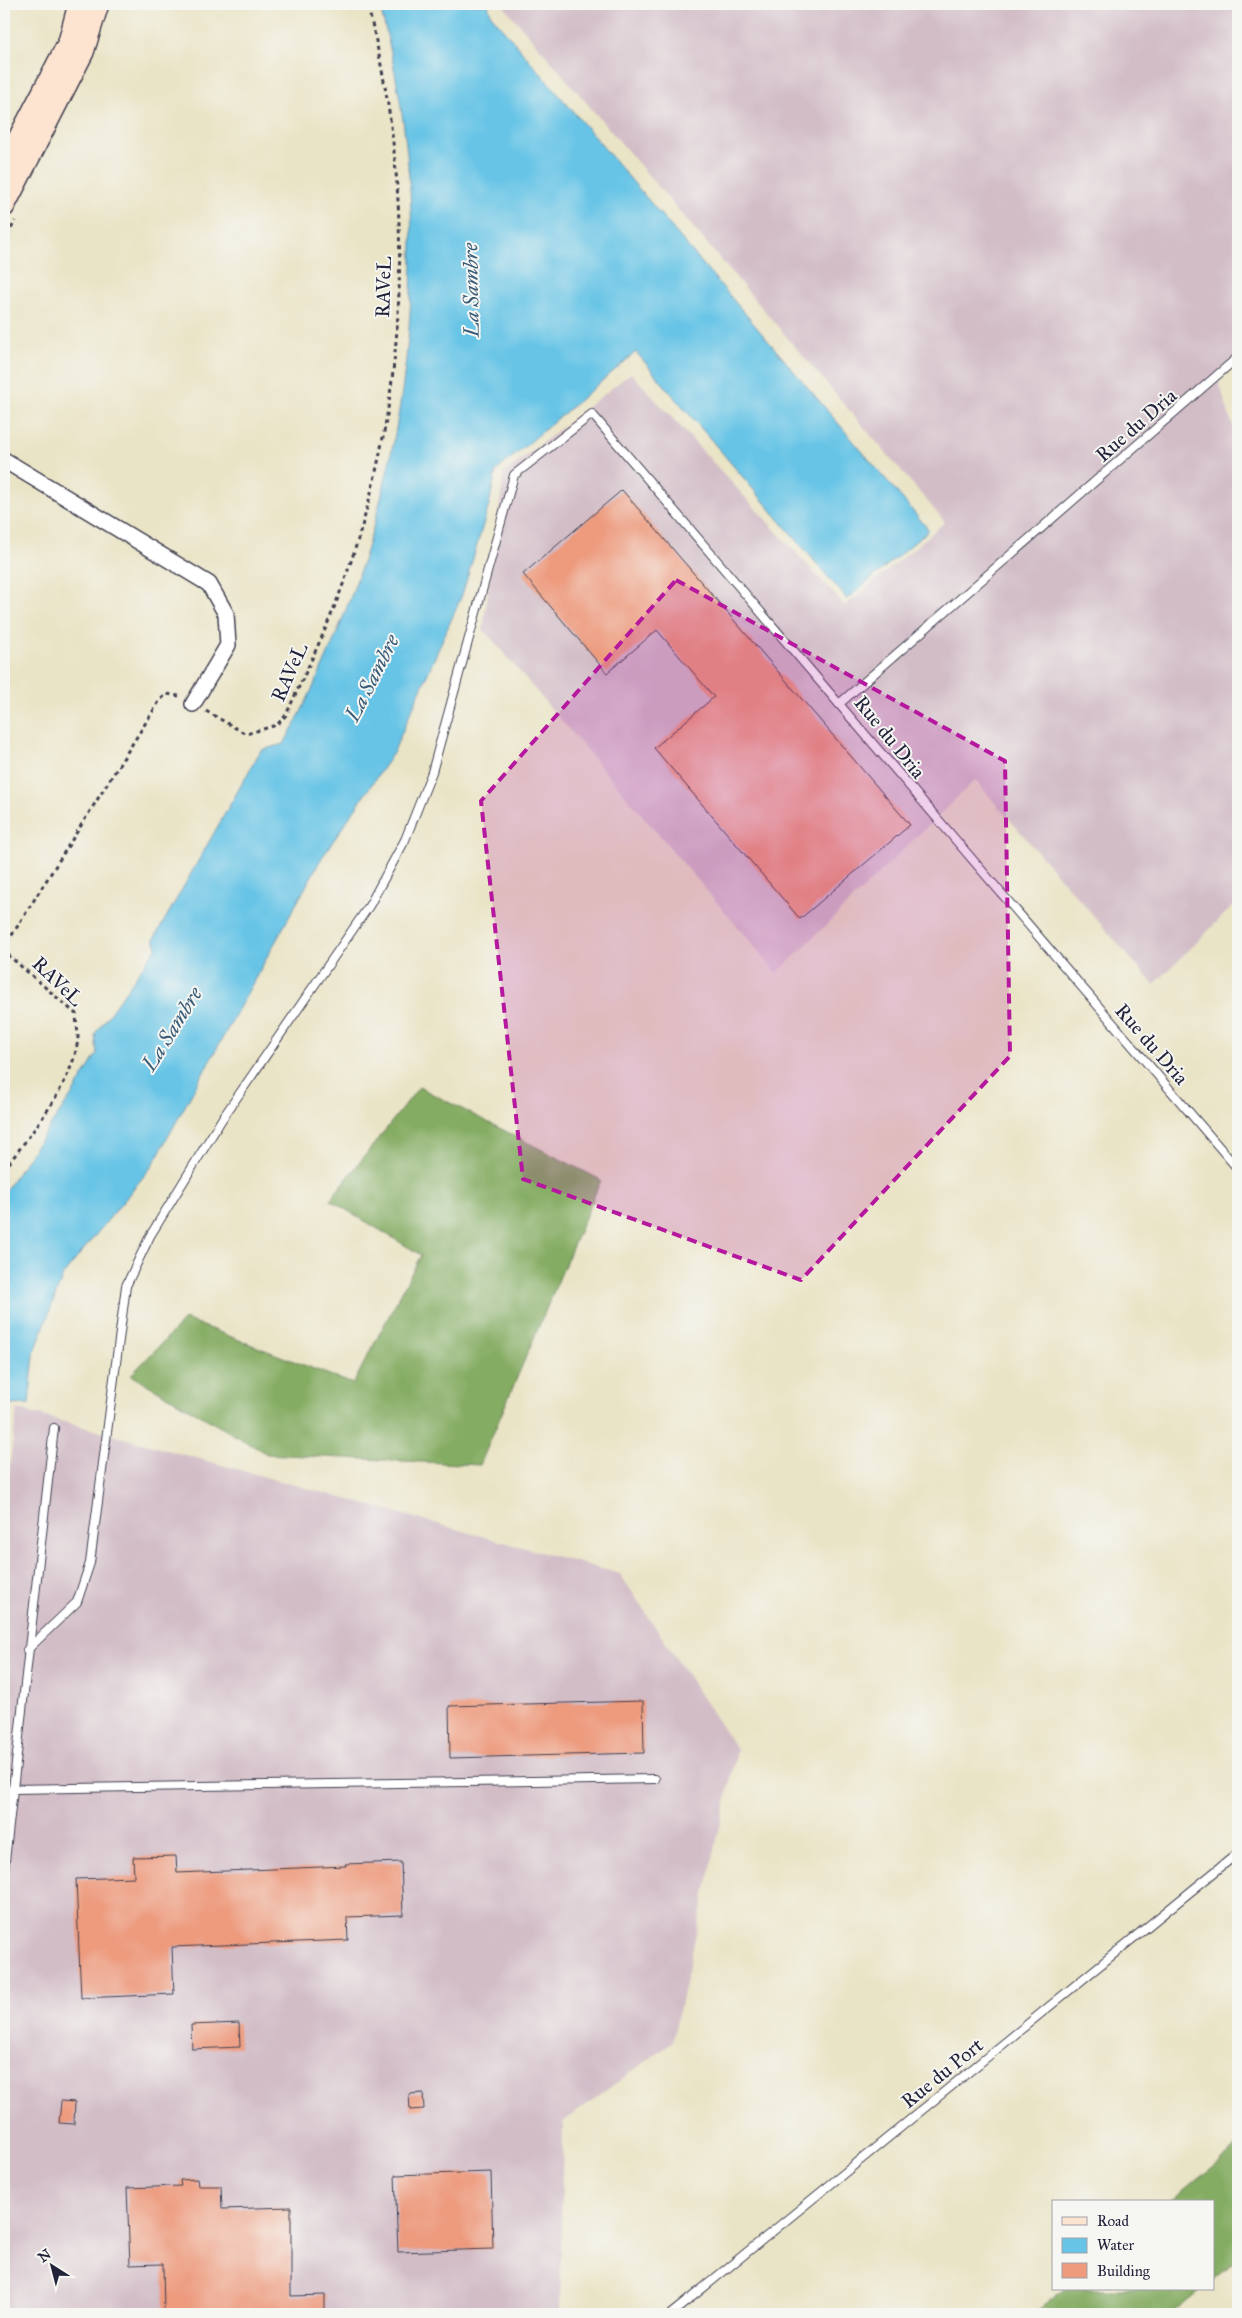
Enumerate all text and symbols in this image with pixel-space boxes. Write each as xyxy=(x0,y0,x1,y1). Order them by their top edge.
water label: La Sambre xyxy=(457,242,485,338)
street label: RAVeL xyxy=(370,256,396,318)
street label: Rue du Dria xyxy=(1091,383,1182,467)
water label: La Sambre xyxy=(339,629,405,727)
street label: RAVeL xyxy=(266,639,313,705)
street label: Rue du Dria xyxy=(849,691,931,784)
street label: RAVeL xyxy=(28,951,89,1011)
water label: La Sambre xyxy=(136,981,209,1077)
street label: Rue du Dria xyxy=(1110,999,1194,1090)
street label: Rue du Port xyxy=(896,2033,988,2113)
legend xyxy=(1052,2200,1214,2290)
text: Road xyxy=(1097,2212,1129,2230)
text: Water xyxy=(1097,2236,1134,2254)
north arrow xyxy=(28,2240,78,2290)
text: N xyxy=(35,2245,55,2266)
text: Building xyxy=(1097,2262,1151,2280)

